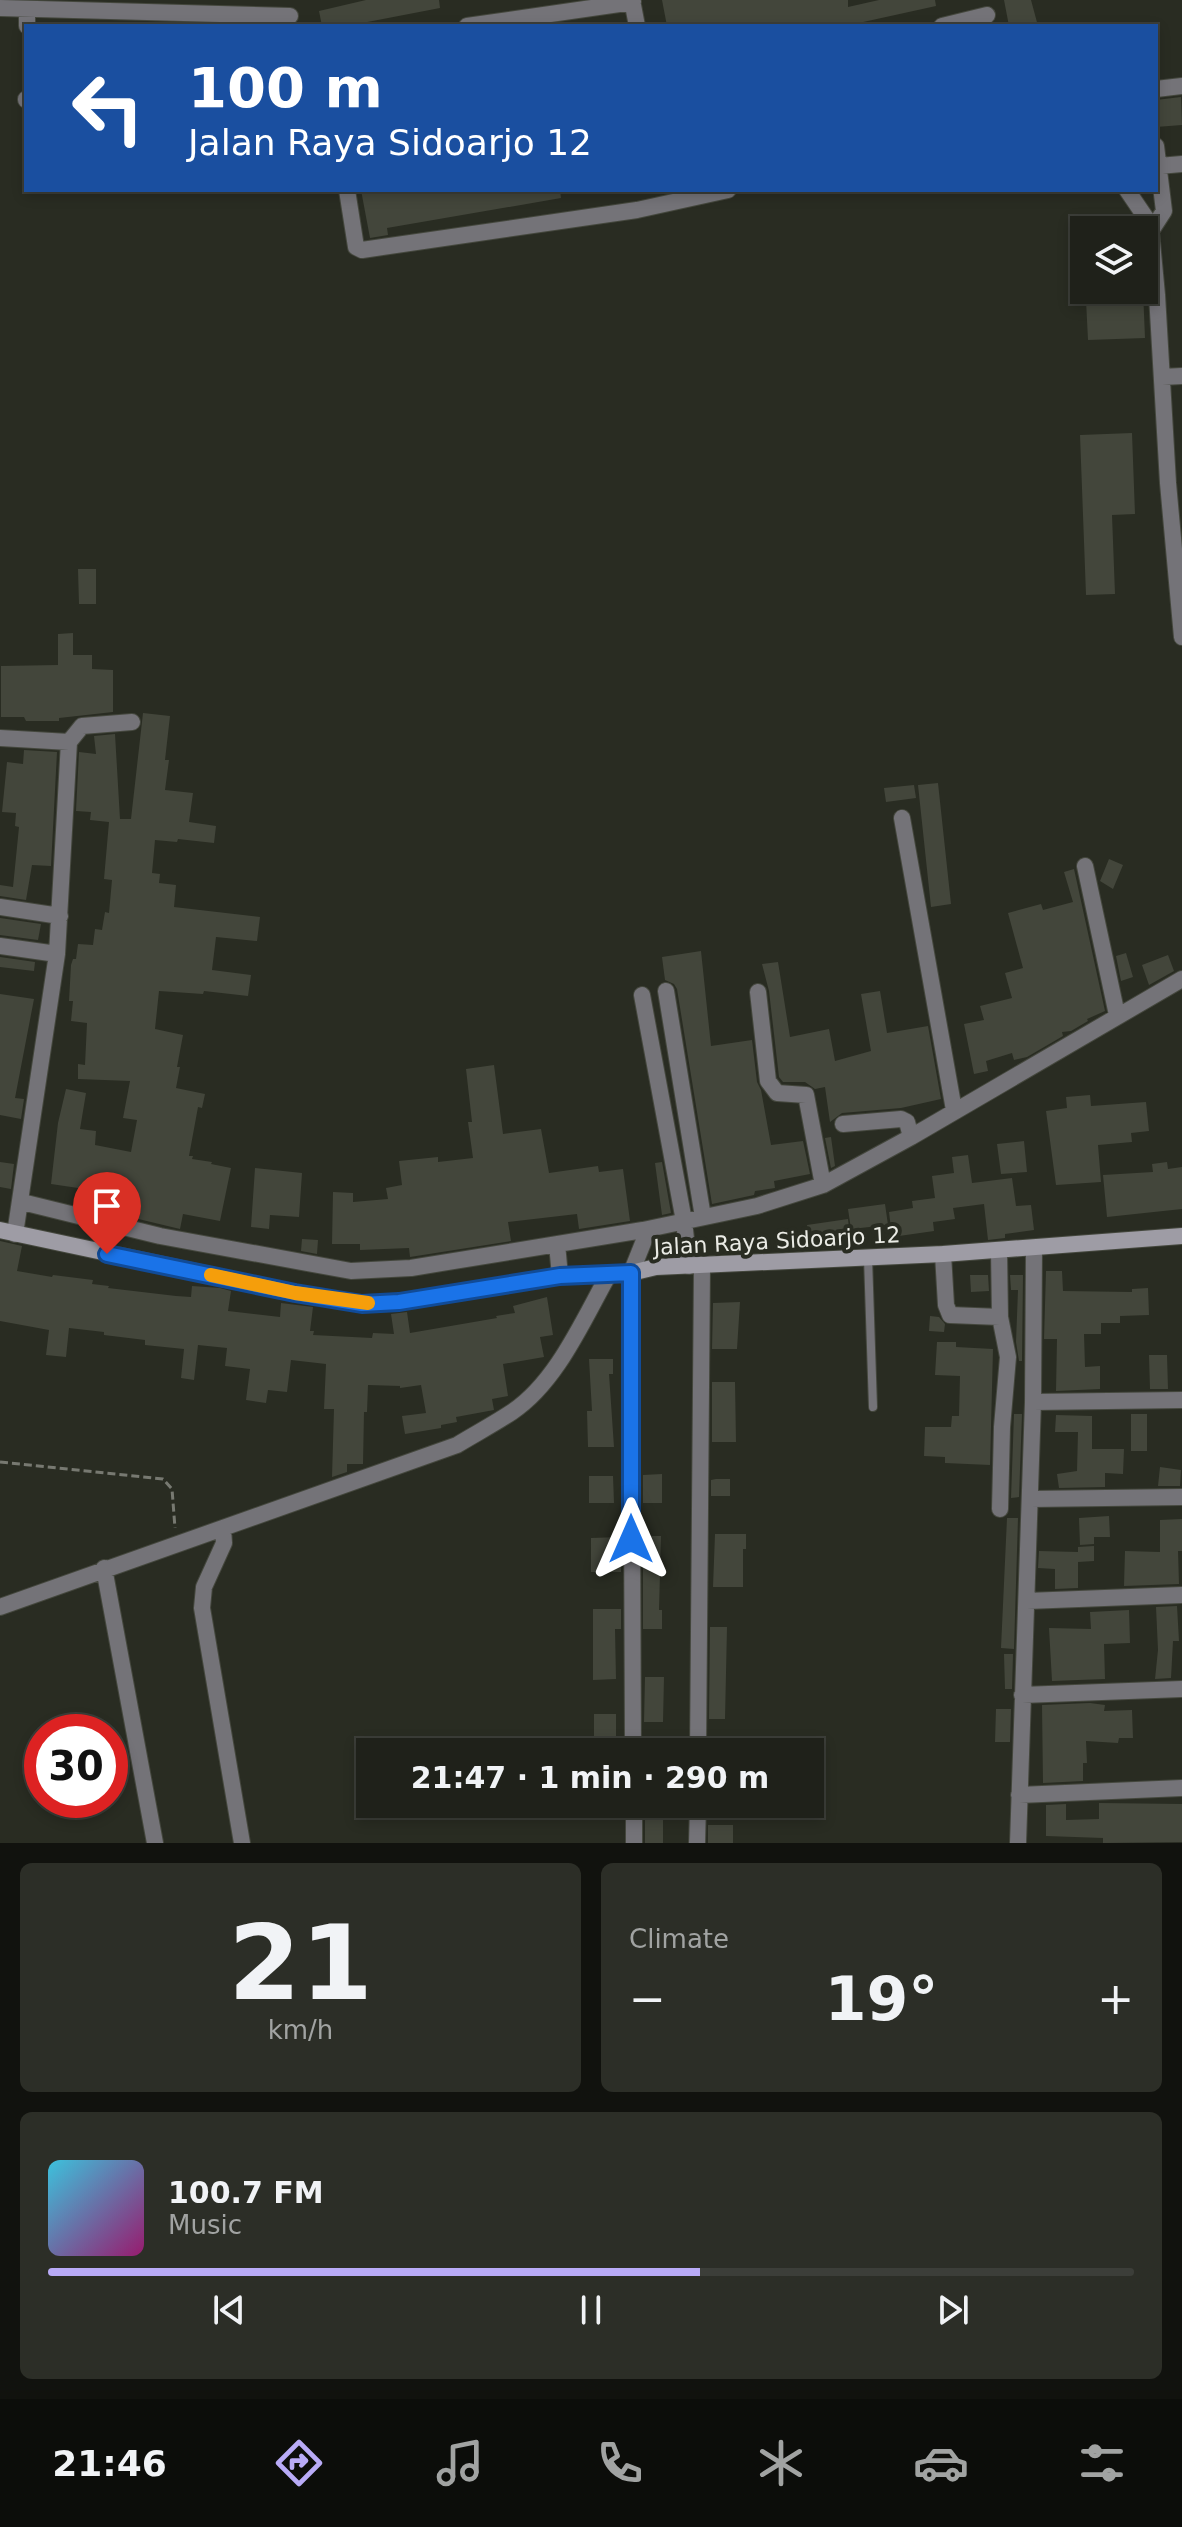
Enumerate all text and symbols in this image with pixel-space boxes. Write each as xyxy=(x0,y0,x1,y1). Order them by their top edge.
text: 100 m xyxy=(188,55,383,120)
icon: left xyxy=(56,56,160,160)
text: Jalan Raya Sidoarjo 12 xyxy=(188,122,592,163)
map controls xyxy=(1070,216,1158,304)
button: layers xyxy=(1070,216,1158,304)
pin xyxy=(73,1172,141,1254)
icon: arrive xyxy=(85,1184,129,1228)
street label: Jalan Raya Sidoarjo 12 xyxy=(651,1222,901,1260)
position arrow xyxy=(589,1497,673,1581)
speed limit sign: 30 xyxy=(24,1714,128,1818)
text: 21:47 · 1 min · 290 m xyxy=(411,1760,769,1795)
text: 21 xyxy=(228,1902,373,2024)
text: Climate xyxy=(629,1924,729,1954)
text: 19° xyxy=(825,1964,938,2034)
text: − xyxy=(629,1973,666,2024)
text: + xyxy=(1097,1973,1134,2024)
text: km/h xyxy=(268,2015,333,2045)
text: 100.7 FM xyxy=(168,2175,324,2210)
text: Music xyxy=(168,2210,242,2240)
icon: previous xyxy=(207,2288,251,2332)
icon: pause xyxy=(569,2288,613,2332)
icon: next xyxy=(931,2288,975,2332)
icon: directions xyxy=(271,2435,327,2491)
icon: music xyxy=(432,2435,488,2491)
icon: phone xyxy=(592,2435,648,2491)
icon: climate xyxy=(753,2435,809,2491)
icon: car xyxy=(913,2435,969,2491)
icon: filters xyxy=(1074,2435,1130,2491)
text: 21:46 xyxy=(52,2443,167,2484)

